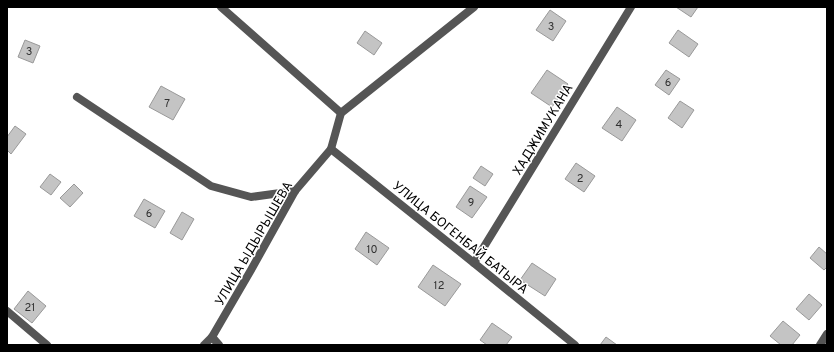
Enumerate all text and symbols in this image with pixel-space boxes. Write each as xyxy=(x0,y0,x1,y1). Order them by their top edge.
house number: 3 xyxy=(548,20,554,34)
house number: 3 xyxy=(26,45,32,59)
house number: 6 xyxy=(665,76,671,90)
street label: ХАДЖИМУКАНА xyxy=(510,81,577,179)
house number: 7 xyxy=(164,97,170,111)
house number: 4 xyxy=(616,118,623,132)
house number: 2 xyxy=(577,172,583,186)
street label: УЛИЦА БОГЕНБАЙ БАТЫРА xyxy=(389,177,532,298)
street label: УЛИЦА ЫДЫРЫШЕВА xyxy=(213,179,297,309)
house number: 9 xyxy=(468,196,474,210)
house number: 6 xyxy=(146,207,152,221)
house number: 10 xyxy=(366,243,378,257)
house number: 12 xyxy=(434,279,444,293)
house number: 21 xyxy=(25,301,35,315)

